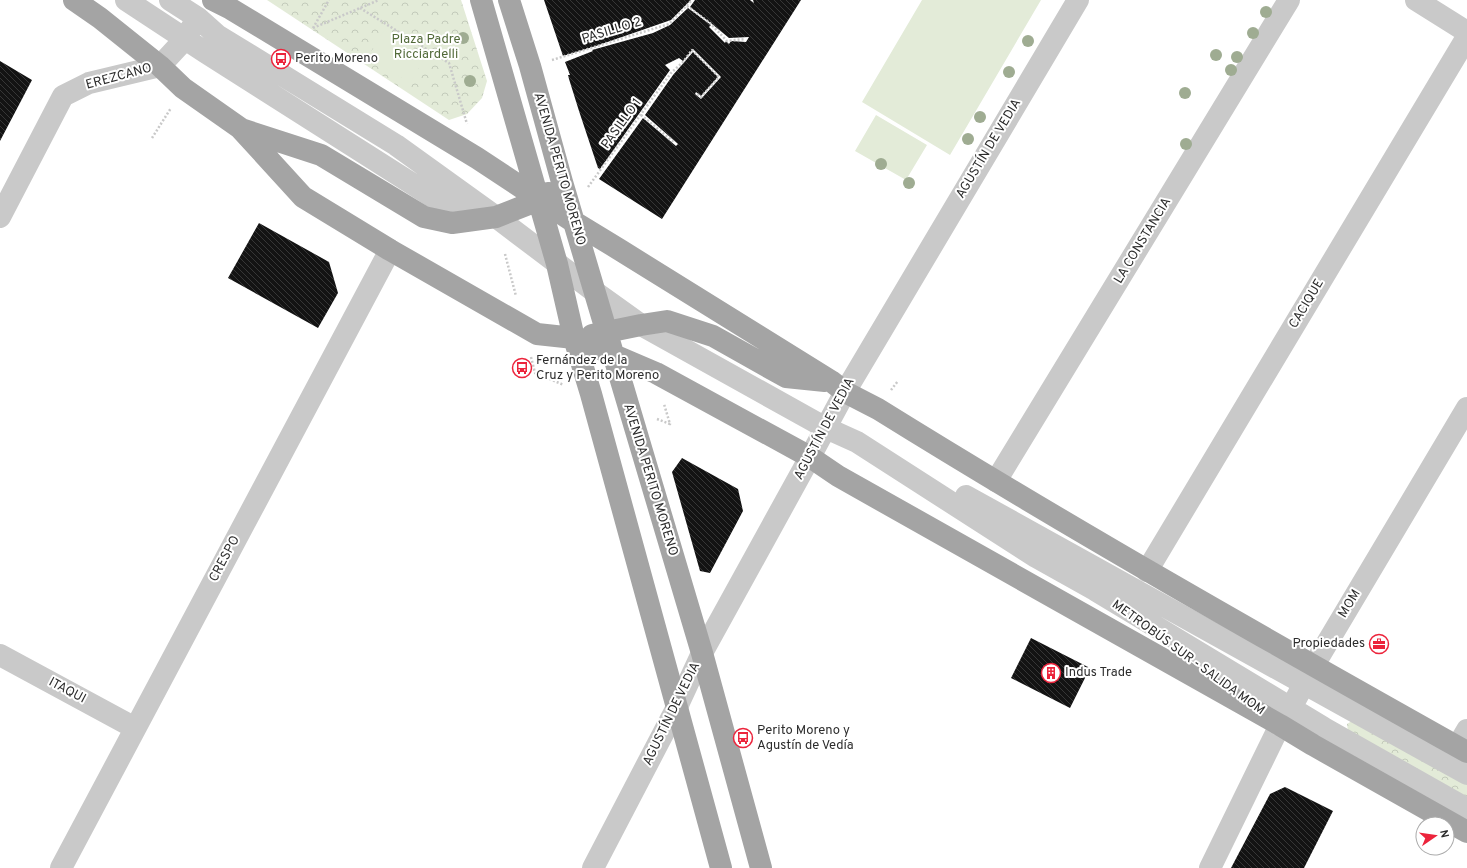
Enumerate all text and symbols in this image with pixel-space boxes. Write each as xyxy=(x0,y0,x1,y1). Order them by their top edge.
street label: PASILLO 2 xyxy=(580,14,644,48)
park label: Plaza Padre Ricciardelli xyxy=(392,32,460,63)
bus stop icon: Perito Moreno xyxy=(270,48,292,70)
place label: Perito Moreno xyxy=(295,51,378,67)
street label: EREZCANO xyxy=(84,61,154,93)
street label: AVENIDA PERITO MORENO xyxy=(529,91,589,247)
street label: AGUSTÍN DE VEDIA xyxy=(951,95,1025,202)
street label: PASILLO 1 xyxy=(598,96,646,152)
street label: LA CONSTANCIA xyxy=(1111,195,1175,287)
street label: CACIQUE xyxy=(1286,276,1328,332)
place label: Fernández de la Cruz y Perito Moreno xyxy=(536,353,659,384)
bus stop icon: Fernández de la Cruz y Perito Moreno xyxy=(511,357,533,379)
street label: AGUSTÍN DE VEDIA xyxy=(790,374,859,483)
street label: AVENIDA PERITO MORENO xyxy=(619,402,681,558)
street label: CRESPO xyxy=(206,533,244,585)
street label: MOM xyxy=(1335,587,1365,621)
street label: METROBÚS SUR - SALIDA MOM xyxy=(1108,595,1269,719)
office icon: Propiedades xyxy=(1368,633,1390,655)
place label: Propiedades xyxy=(1292,636,1365,652)
street label: AGUSTÍN DE VEDIA xyxy=(638,659,704,768)
building icon: Indus Trade xyxy=(1040,662,1062,684)
place label: Indus Trade xyxy=(1065,665,1132,681)
street label: ITAQUI xyxy=(46,675,88,707)
place label: Perito Moreno y Agustín de Vedía xyxy=(757,723,854,754)
bus stop icon: Perito Moreno y Agustín de Vedía xyxy=(732,727,754,749)
north arrow xyxy=(1415,816,1455,856)
text: N xyxy=(1436,829,1451,839)

